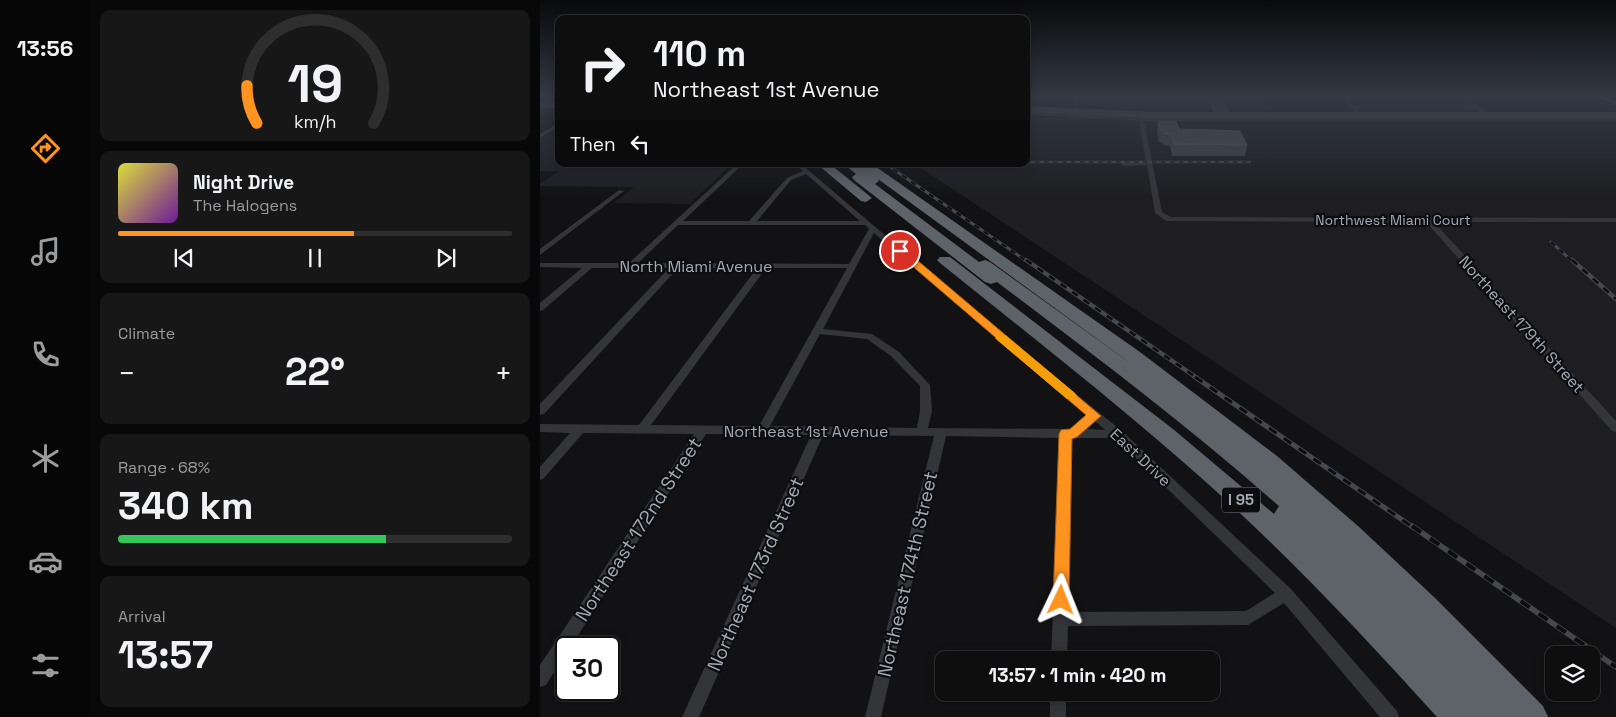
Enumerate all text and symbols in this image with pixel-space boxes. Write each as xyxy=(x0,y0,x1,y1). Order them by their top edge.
text: 110 m xyxy=(653,32,746,76)
text: 13:56 xyxy=(17,34,73,62)
icon: right xyxy=(570,35,635,100)
text: 19 xyxy=(287,51,343,117)
text: Northeast 1st Avenue xyxy=(653,75,880,103)
text: km/h xyxy=(294,110,336,133)
icon: left xyxy=(626,130,654,158)
icon: directions xyxy=(28,131,63,166)
text: Then xyxy=(570,132,616,157)
text: Night Drive xyxy=(193,170,294,195)
text: The Halogens xyxy=(193,195,297,216)
street label: Northwest Miami Court xyxy=(1315,211,1471,229)
pin xyxy=(879,230,921,272)
icon: music xyxy=(28,234,63,269)
icon: arrive xyxy=(886,237,914,265)
icon: previous xyxy=(170,244,198,272)
icon: pause xyxy=(301,244,329,272)
icon: next xyxy=(432,244,460,272)
street label: Northeast 179th Street xyxy=(1454,251,1589,397)
street label: North Miami Avenue xyxy=(620,256,772,277)
text: Climate xyxy=(118,323,175,344)
icon: phone xyxy=(28,337,63,372)
text: 22° xyxy=(285,348,345,396)
text: − xyxy=(118,355,135,391)
text: + xyxy=(495,355,512,391)
street label: Northeast 1st Avenue xyxy=(724,421,888,442)
street label: East Drive xyxy=(1106,424,1176,491)
street label: Northeast 172nd Street xyxy=(570,433,707,626)
icon: climate xyxy=(28,441,63,476)
text: Range · 68% xyxy=(118,457,210,478)
street label: Northeast 174th Street xyxy=(872,469,943,679)
street label: Northeast 173rd Street xyxy=(701,473,809,675)
text: 340 km xyxy=(118,482,253,530)
road number: I 95 xyxy=(1222,488,1260,512)
icon: car xyxy=(28,544,63,579)
position arrow xyxy=(1034,573,1086,625)
text: Arrival xyxy=(118,606,166,627)
text: 13:57 xyxy=(118,631,213,679)
speed limit sign: 30 xyxy=(555,636,620,701)
map controls xyxy=(1545,646,1600,701)
button: layers xyxy=(1545,646,1600,701)
icon: filters xyxy=(28,648,63,683)
text: 13:57 · 1 min · 420 m xyxy=(988,663,1167,688)

